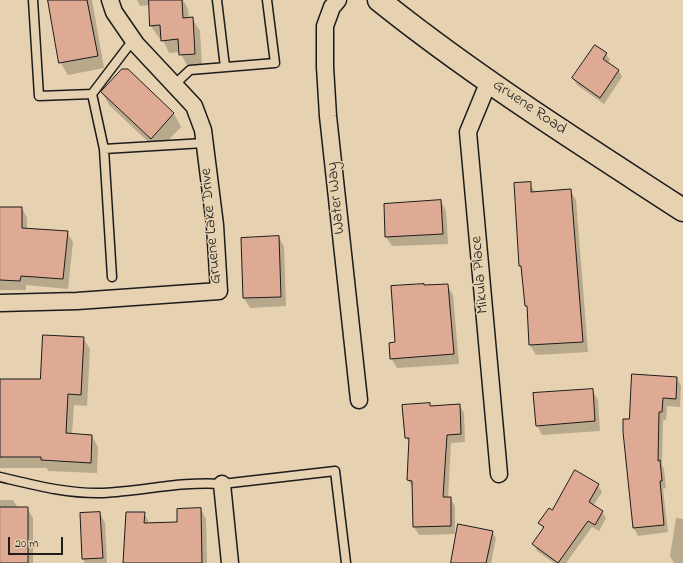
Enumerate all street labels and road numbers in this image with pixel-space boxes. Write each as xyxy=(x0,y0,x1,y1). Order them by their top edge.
street label: Gruene Road xyxy=(488,76,570,140)
street label: Water Way xyxy=(324,161,350,235)
street label: Gruene Lake Drive xyxy=(197,167,227,285)
street label: Mikula Place xyxy=(468,235,494,315)

